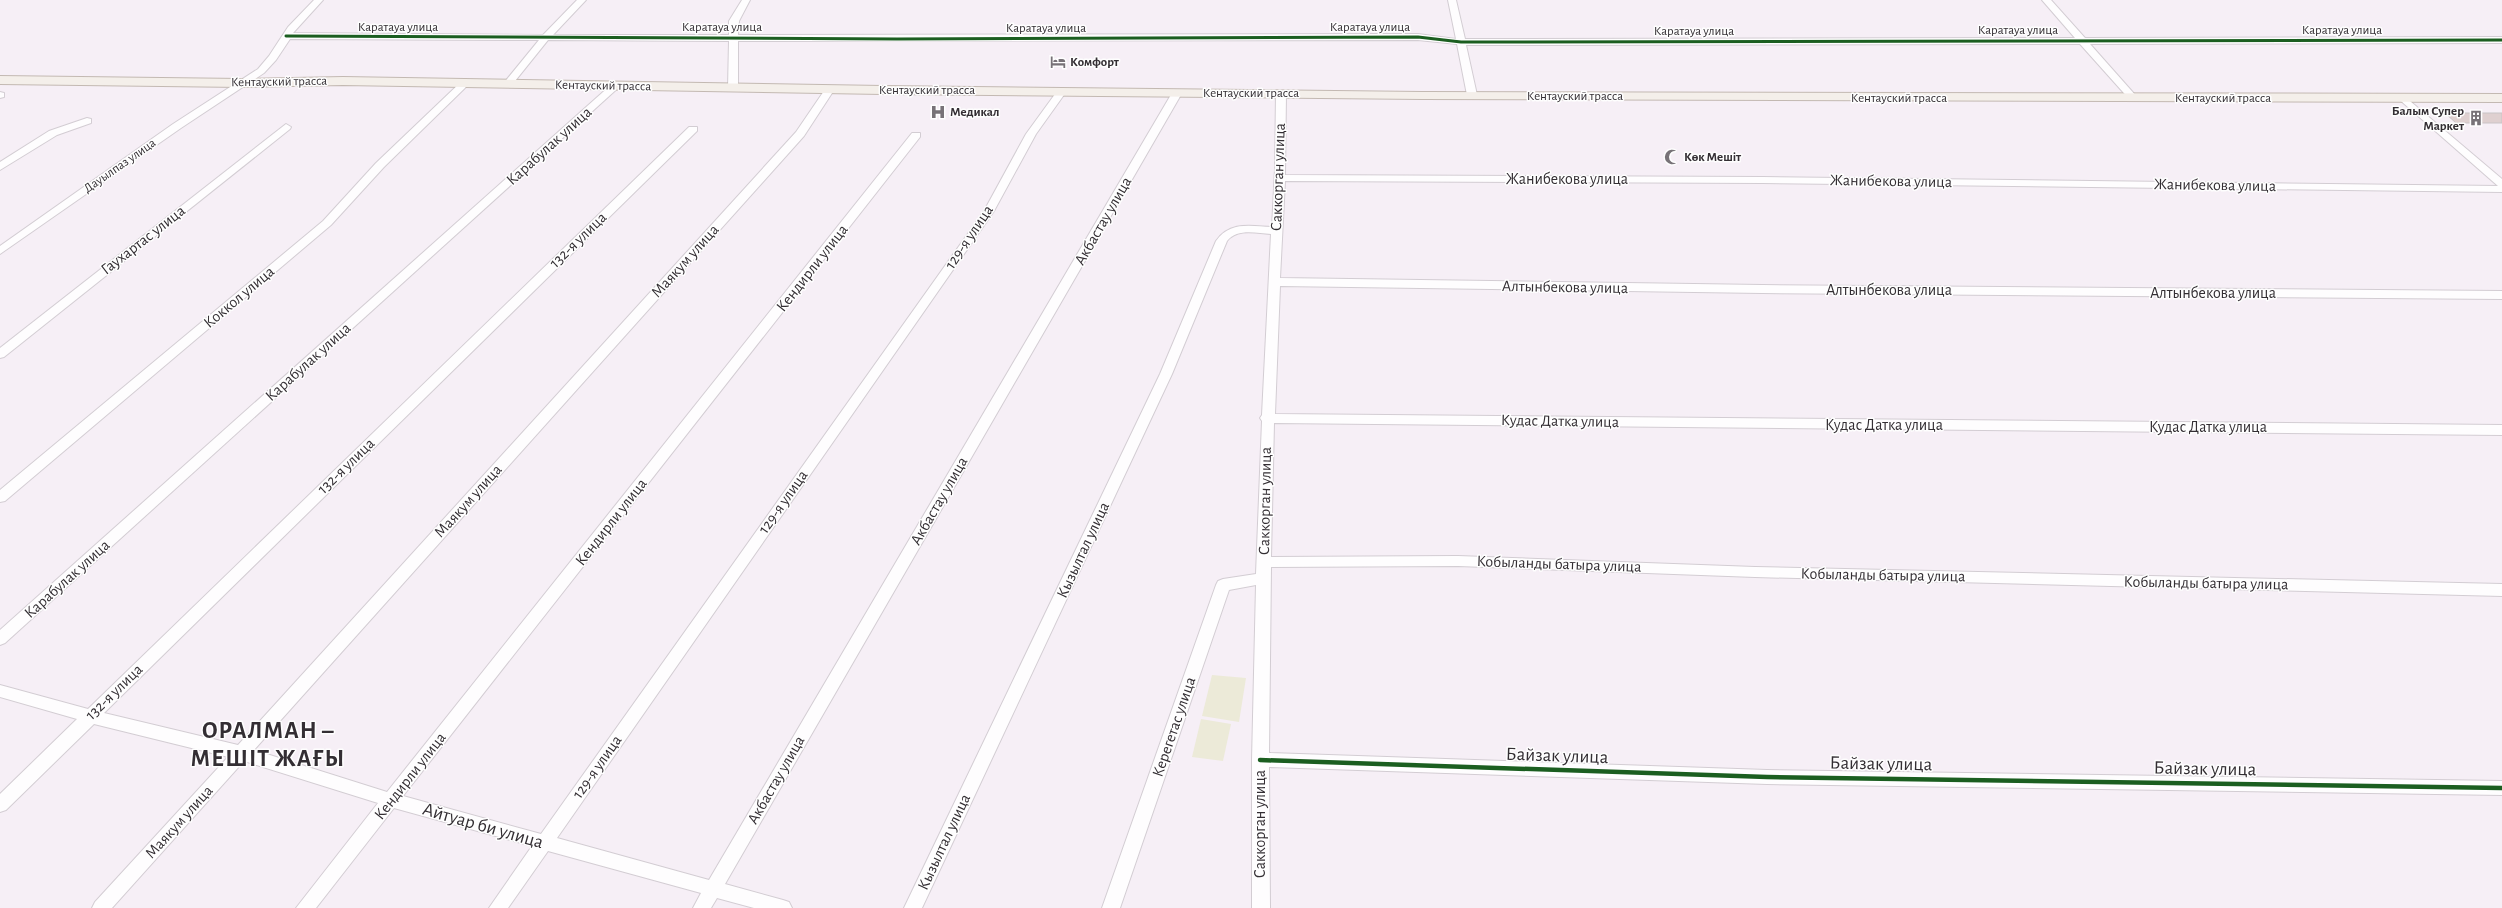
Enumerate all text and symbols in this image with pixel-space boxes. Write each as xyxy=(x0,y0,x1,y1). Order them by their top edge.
street label: Каратауа улица xyxy=(358,21,438,34)
street label: Каратауа улица xyxy=(682,21,762,34)
street label: Каратауа улица xyxy=(1330,21,1410,34)
street label: Каратауа улица xyxy=(1006,22,1086,35)
street label: Каратауа улица xyxy=(1978,24,2058,37)
street label: Каратауа улица xyxy=(2302,24,2382,37)
street label: Каратауа улица xyxy=(1654,25,1734,38)
hotel icon: Комфорт xyxy=(1049,53,1067,71)
place label: Комфорт xyxy=(1070,56,1120,69)
street label: Кентауский трасса xyxy=(231,75,327,89)
street label: Кентауский трасса xyxy=(555,79,651,93)
street label: Кентауский трасса xyxy=(879,84,975,97)
street label: Кентауский трасса xyxy=(1203,87,1299,100)
street label: Кентауский трасса xyxy=(1527,90,1623,103)
street label: Кентауский трасса xyxy=(1851,92,1947,105)
street label: Кентауский трасса xyxy=(2175,92,2271,105)
hospital icon: Медикал xyxy=(929,103,947,121)
street label: Карабулак улица xyxy=(503,104,595,189)
place label: Балым Супер Маркет xyxy=(2392,105,2465,133)
place label: Медикал xyxy=(950,106,1000,119)
building icon: Балым Супер Маркет xyxy=(2467,109,2485,127)
street label: Саккорган улица xyxy=(1268,123,1289,231)
street label: Дауылпаз улица xyxy=(82,136,158,196)
mosque icon: Көк Мешіт xyxy=(1663,148,1681,166)
place label: Көк Мешіт xyxy=(1684,151,1742,164)
street label: Жанибекова улица xyxy=(1506,171,1628,188)
street label: Жанибекова улица xyxy=(1830,172,1952,191)
street label: Акбастау улица xyxy=(1071,174,1135,268)
street label: Жанибекова улица xyxy=(2154,176,2276,195)
street label: Гаухартас улица xyxy=(98,202,189,278)
street label: 129-я улица xyxy=(942,202,997,272)
street label: 132-я улица xyxy=(546,209,610,272)
street label: Маякум улица xyxy=(648,221,723,301)
street label: Кендирли улица xyxy=(773,221,852,315)
street label: Коккол улица xyxy=(201,263,278,332)
street label: Алтынбекова улица xyxy=(1502,278,1628,297)
street label: Алтынбекова улица xyxy=(1826,282,1952,299)
street label: Алтынбекова улица xyxy=(2150,285,2276,302)
street label: Карабулак улица xyxy=(262,320,354,405)
street label: Кудас Датка улица xyxy=(1501,412,1619,431)
street label: Кудас Датка улица xyxy=(1825,417,1943,434)
street label: Кудас Датка улица xyxy=(2149,419,2267,436)
street label: 132-я улица xyxy=(314,435,378,498)
street label: Саккорган улица xyxy=(1256,447,1275,555)
street label: Акбастау улица xyxy=(907,454,971,548)
street label: Маякум улица xyxy=(431,461,506,541)
street label: 129-я улица xyxy=(755,467,811,537)
street label: Кендирли улица xyxy=(572,475,651,569)
street label: Кызылтал улица xyxy=(1054,500,1113,601)
street label: Карабулак улица xyxy=(21,537,113,622)
street label: Кобыланды батыра улица xyxy=(1476,553,1642,576)
street label: Кобыланды батыра улица xyxy=(1800,566,1966,585)
street label: Кобыланды батыра улица xyxy=(2123,574,2289,593)
street label: 132-я улица xyxy=(82,661,146,724)
street label: Керегетас улица xyxy=(1149,675,1200,779)
district label: ОРАЛМАН – МЕШІТ ЖАҒЫ xyxy=(191,719,345,771)
street label: Кендирли улица xyxy=(371,729,450,823)
street label: 129-я улица xyxy=(569,732,625,802)
street label: Акбастау улица xyxy=(744,733,808,827)
street label: Байзак улица xyxy=(1505,745,1609,767)
street label: Байзак улица xyxy=(1830,754,1933,774)
street label: Байзак улица xyxy=(2154,759,2257,779)
street label: Саккорган улица xyxy=(1252,770,1269,878)
street label: Маякум улица xyxy=(142,782,217,862)
street label: Кызылтал улица xyxy=(915,792,974,893)
street label: Айтуар би улица xyxy=(420,800,546,852)

